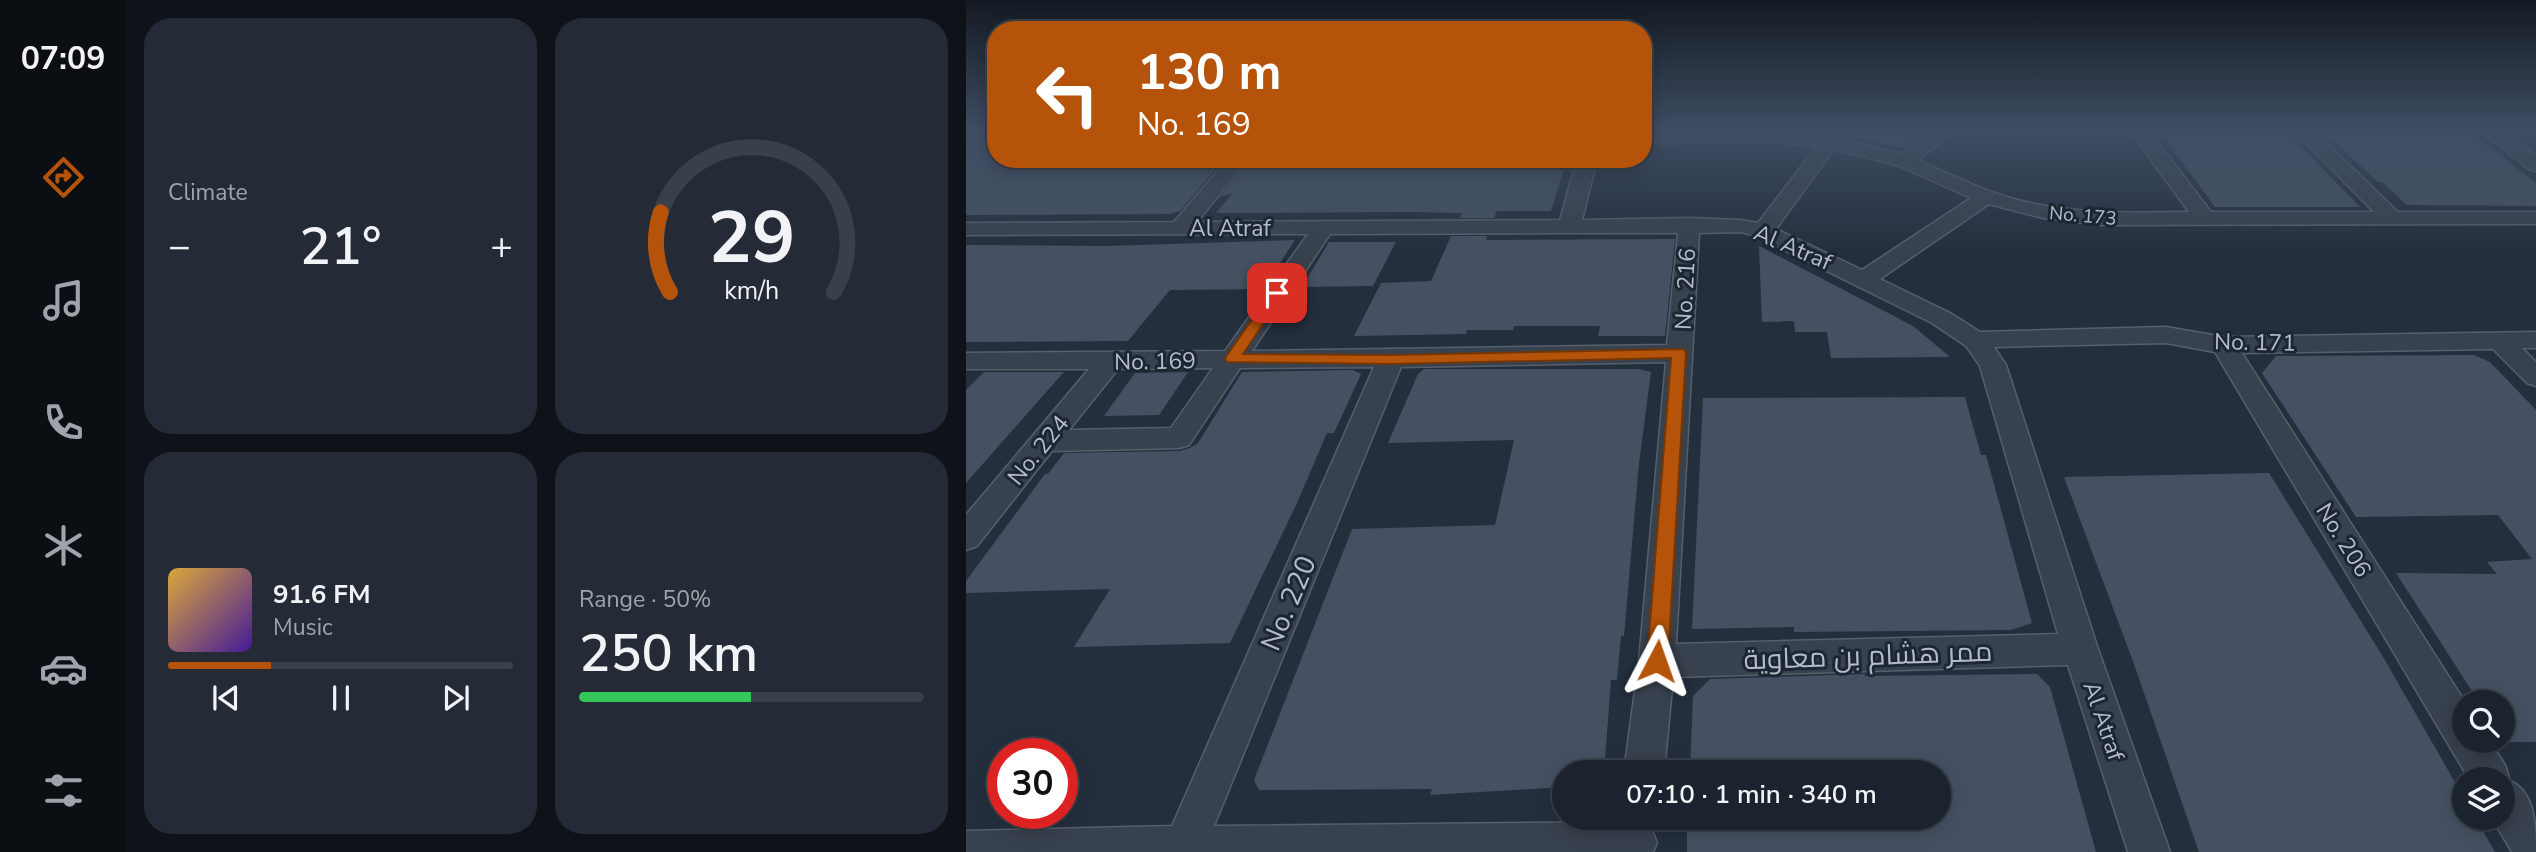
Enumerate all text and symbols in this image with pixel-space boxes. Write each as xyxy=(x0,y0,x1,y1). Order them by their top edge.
text: 07:09 xyxy=(21,37,105,80)
text: 130 m xyxy=(1137,39,1281,106)
icon: left xyxy=(1022,49,1113,140)
text: No. 169 xyxy=(1137,103,1251,146)
icon: directions xyxy=(39,153,88,202)
text: Climate xyxy=(168,177,248,208)
text: 29 xyxy=(708,188,795,288)
street label: No. 173 xyxy=(2048,200,2118,232)
text: 21° xyxy=(300,211,381,282)
street label: Al Atraf xyxy=(1189,213,1271,244)
street label: Al Atraf xyxy=(1749,217,1837,278)
text: − xyxy=(168,221,191,272)
text: + xyxy=(490,221,513,272)
street label: No. 216 xyxy=(1668,247,1703,331)
pin xyxy=(1247,263,1307,323)
text: km/h xyxy=(724,274,779,308)
icon: arrive xyxy=(1258,274,1296,312)
icon: music xyxy=(39,276,88,325)
street label: No. 171 xyxy=(2214,326,2296,359)
street label: No. 169 xyxy=(1114,345,1196,378)
icon: phone xyxy=(39,398,88,447)
street label: No. 224 xyxy=(1001,409,1076,492)
street label: No. 206 xyxy=(2309,497,2378,583)
icon: climate xyxy=(39,521,88,570)
street label: No. 220 xyxy=(1252,550,1326,657)
text: 91.6 FM xyxy=(273,577,370,612)
text: Range · 50% xyxy=(579,584,711,615)
text: Music xyxy=(273,612,333,643)
text: 250 km xyxy=(579,618,758,689)
position arrow xyxy=(1620,624,1694,698)
street label: ممر هشام بن معاوية xyxy=(1743,633,1993,679)
icon: car xyxy=(39,644,88,693)
street label: Al Atraf xyxy=(2076,677,2132,765)
icon: previous xyxy=(207,679,245,717)
icon: pause xyxy=(322,679,360,717)
icon: next xyxy=(437,679,475,717)
map controls xyxy=(2452,690,2515,830)
button: search xyxy=(2452,690,2515,753)
speed limit sign: 30 xyxy=(987,738,1078,829)
icon: filters xyxy=(39,766,88,815)
button: layers xyxy=(2452,767,2515,830)
text: 07:10 · 1 min · 340 m xyxy=(1626,777,1877,812)

